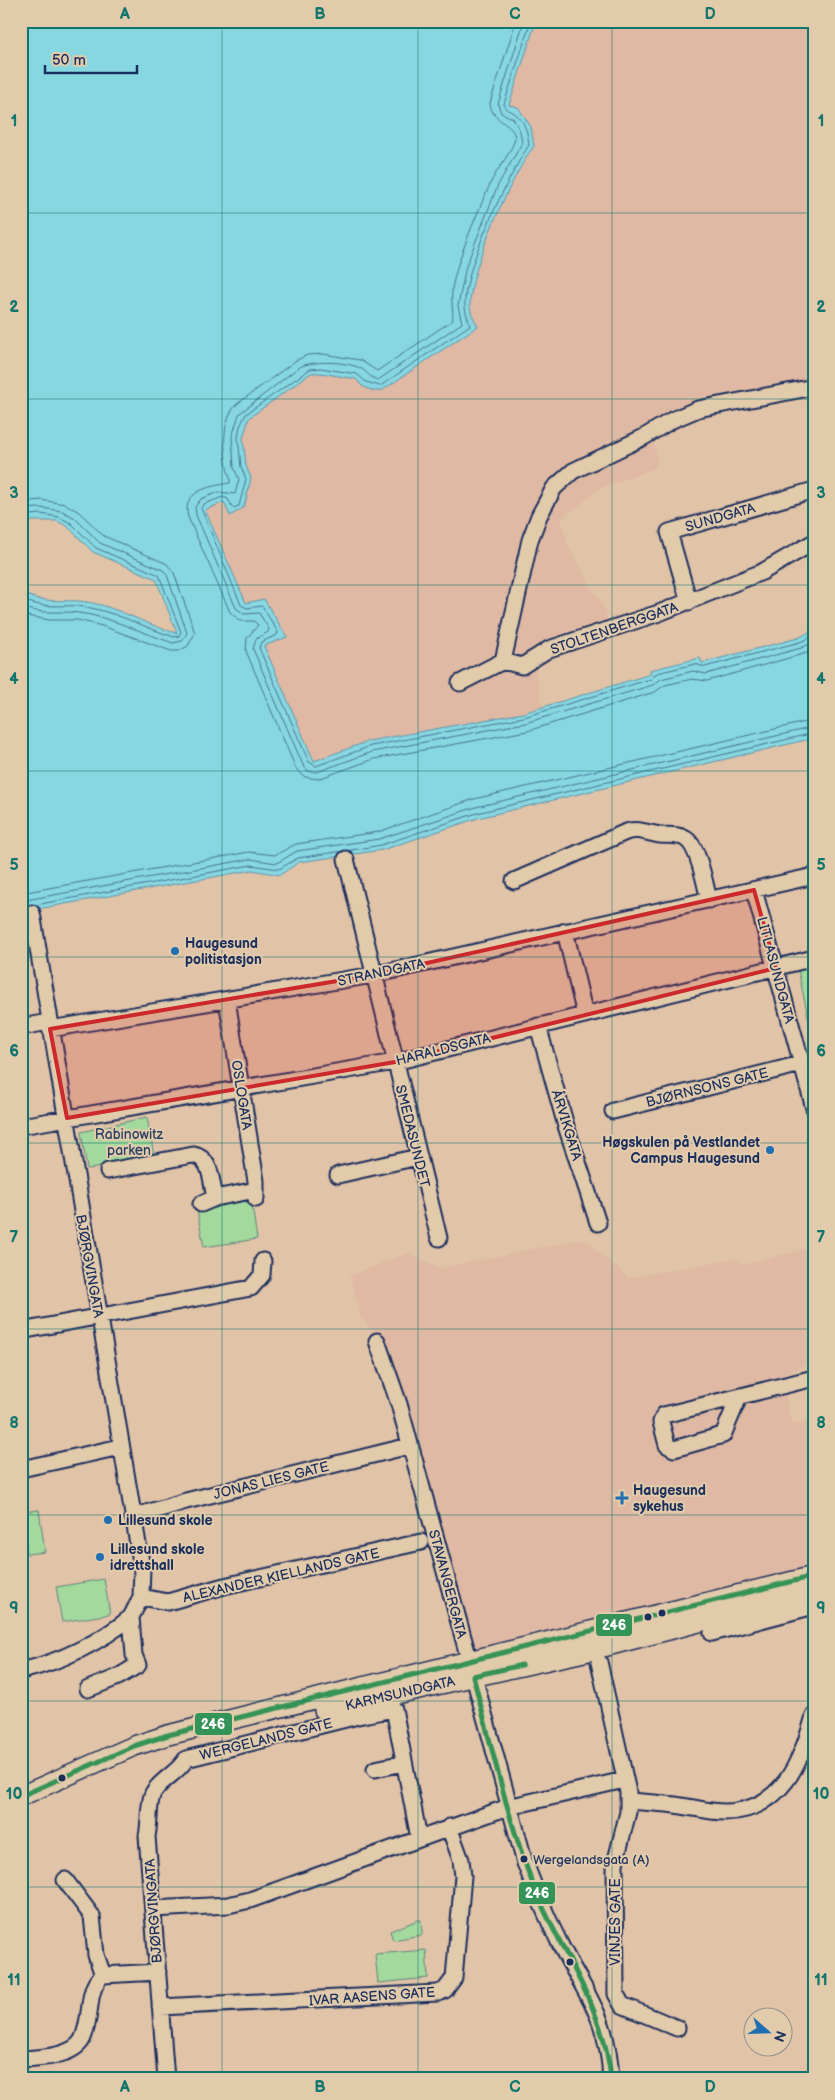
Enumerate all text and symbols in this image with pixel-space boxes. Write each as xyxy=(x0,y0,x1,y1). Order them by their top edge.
text: A xyxy=(119,5,130,24)
text: B xyxy=(314,5,326,24)
text: C xyxy=(509,5,521,24)
text: D xyxy=(704,5,716,24)
scale bar xyxy=(45,42,138,74)
text: 50 m xyxy=(52,51,86,70)
text: 1 xyxy=(11,112,17,131)
text: 1 xyxy=(818,112,824,131)
text: 2 xyxy=(9,298,19,317)
text: 2 xyxy=(816,298,826,317)
text: 3 xyxy=(9,484,19,503)
text: 3 xyxy=(816,484,826,503)
street label: SUNDGATA xyxy=(683,499,758,536)
street label: STOLTENBERGGATA xyxy=(548,599,681,658)
text: 4 xyxy=(9,670,19,689)
text: 4 xyxy=(816,670,826,689)
text: 5 xyxy=(9,856,19,875)
text: 5 xyxy=(816,856,826,875)
street label: LITLASUNDGATA xyxy=(753,915,798,1026)
place label: Haugesund politistasjon xyxy=(185,935,262,968)
marker: Haugesund politistasjon xyxy=(169,945,181,957)
street label: STRANDGATA xyxy=(336,955,427,990)
street label: HARALDSGATA xyxy=(394,1029,493,1069)
text: 6 xyxy=(9,1042,19,1061)
text: 6 xyxy=(816,1042,826,1061)
street label: OSLOGATA xyxy=(228,1059,255,1132)
street label: BJØRNSONS GATE xyxy=(644,1064,770,1111)
street label: SMEDASUNDET xyxy=(392,1083,434,1190)
street label: ÅRVIKGATA xyxy=(548,1087,587,1163)
park label: Rabinowitz parken xyxy=(95,1126,164,1159)
place label: Høgskulen på Vestlandet Campus Haugesund xyxy=(602,1134,760,1167)
marker: Høgskulen på Vestlandet Campus Haugesund xyxy=(764,1144,776,1156)
street label: BJØRGVINGATA xyxy=(72,1213,107,1320)
text: 7 xyxy=(10,1228,19,1247)
text: 7 xyxy=(817,1228,826,1247)
text: 8 xyxy=(9,1414,19,1433)
text: 8 xyxy=(816,1414,826,1433)
street label: JONAS LIES GATE xyxy=(212,1458,331,1503)
place label: Haugesund sykehus xyxy=(633,1482,706,1515)
marker: Haugesund sykehus xyxy=(615,1491,629,1505)
place label: Lillesund skole xyxy=(118,1512,213,1529)
marker: Lillesund skole xyxy=(102,1514,114,1526)
street label: STAVANGERGATA xyxy=(425,1528,470,1641)
place label: Lillesund skole idrettshall xyxy=(110,1541,205,1574)
street label: ALEXANDER KIELLANDS GATE xyxy=(181,1545,381,1606)
marker: Lillesund skole idrettshall xyxy=(94,1551,106,1563)
text: 9 xyxy=(9,1599,19,1618)
text: 9 xyxy=(816,1599,826,1618)
unlabelled marker xyxy=(657,1608,667,1618)
unlabelled marker xyxy=(643,1612,653,1622)
line badge: 246 xyxy=(595,1613,633,1637)
text: 246 xyxy=(602,1617,626,1634)
street label: KARMSUNDGATA xyxy=(344,1673,457,1714)
line badge: 246 xyxy=(194,1712,233,1736)
street label: WERGELANDS GATE xyxy=(198,1715,334,1764)
text: 246 xyxy=(201,1716,225,1733)
unlabelled marker xyxy=(57,1773,67,1783)
text: 10 xyxy=(6,1785,22,1804)
text: 10 xyxy=(813,1785,829,1804)
place label: Wergelandsgata (A) xyxy=(533,1852,650,1868)
marker: Wergelandsgata (A) xyxy=(519,1854,529,1864)
street label: BJØRGVINGATA xyxy=(141,1858,166,1964)
street label: VINJES GATE xyxy=(607,1878,624,1966)
line badge: 246 xyxy=(518,1881,556,1905)
text: 246 xyxy=(525,1885,549,1902)
unlabelled marker xyxy=(565,1957,575,1967)
text: 11 xyxy=(7,1971,21,1990)
text: 11 xyxy=(814,1971,828,1990)
street label: IVAR AASENS GATE xyxy=(308,1984,436,2009)
north arrow xyxy=(742,2008,792,2058)
text: N xyxy=(770,2028,790,2044)
text: A xyxy=(119,2078,130,2097)
text: B xyxy=(314,2078,326,2097)
text: C xyxy=(509,2078,521,2097)
text: D xyxy=(704,2078,716,2097)

